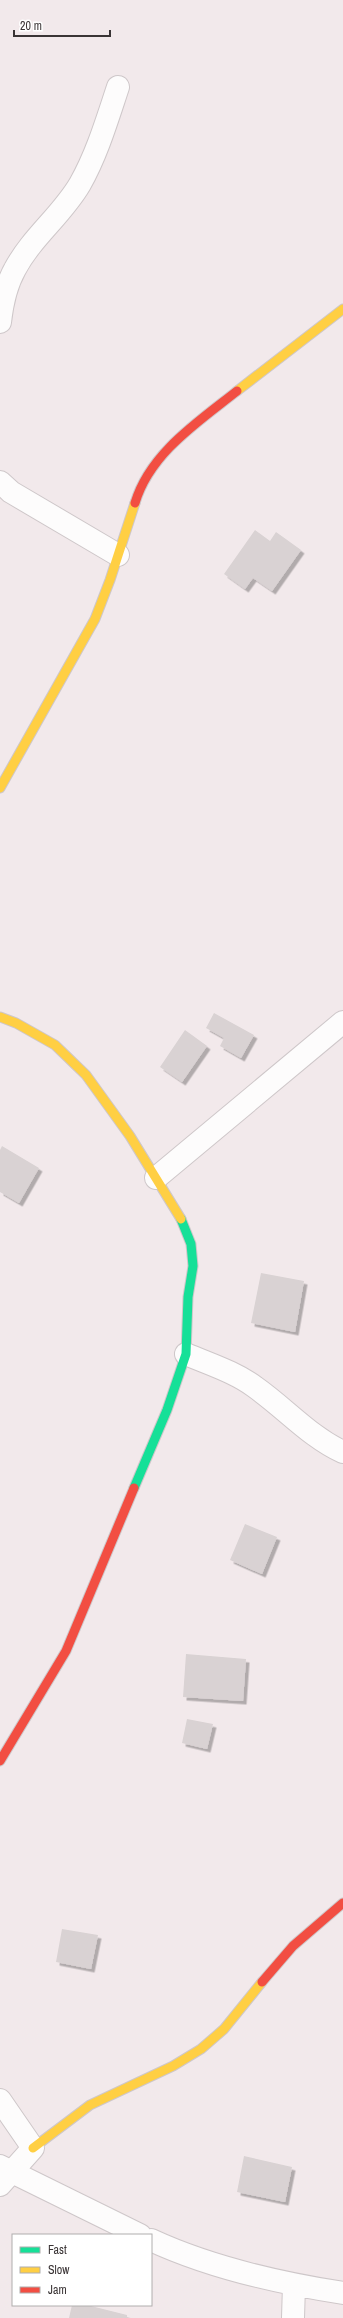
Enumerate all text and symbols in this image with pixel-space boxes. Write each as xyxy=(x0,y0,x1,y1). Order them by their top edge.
scale bar xyxy=(14,12,110,38)
text: 20 m xyxy=(20,18,42,34)
legend xyxy=(12,2234,152,2306)
text: Fast xyxy=(48,2242,67,2258)
text: Slow xyxy=(48,2262,70,2278)
text: Jam xyxy=(48,2282,67,2298)

